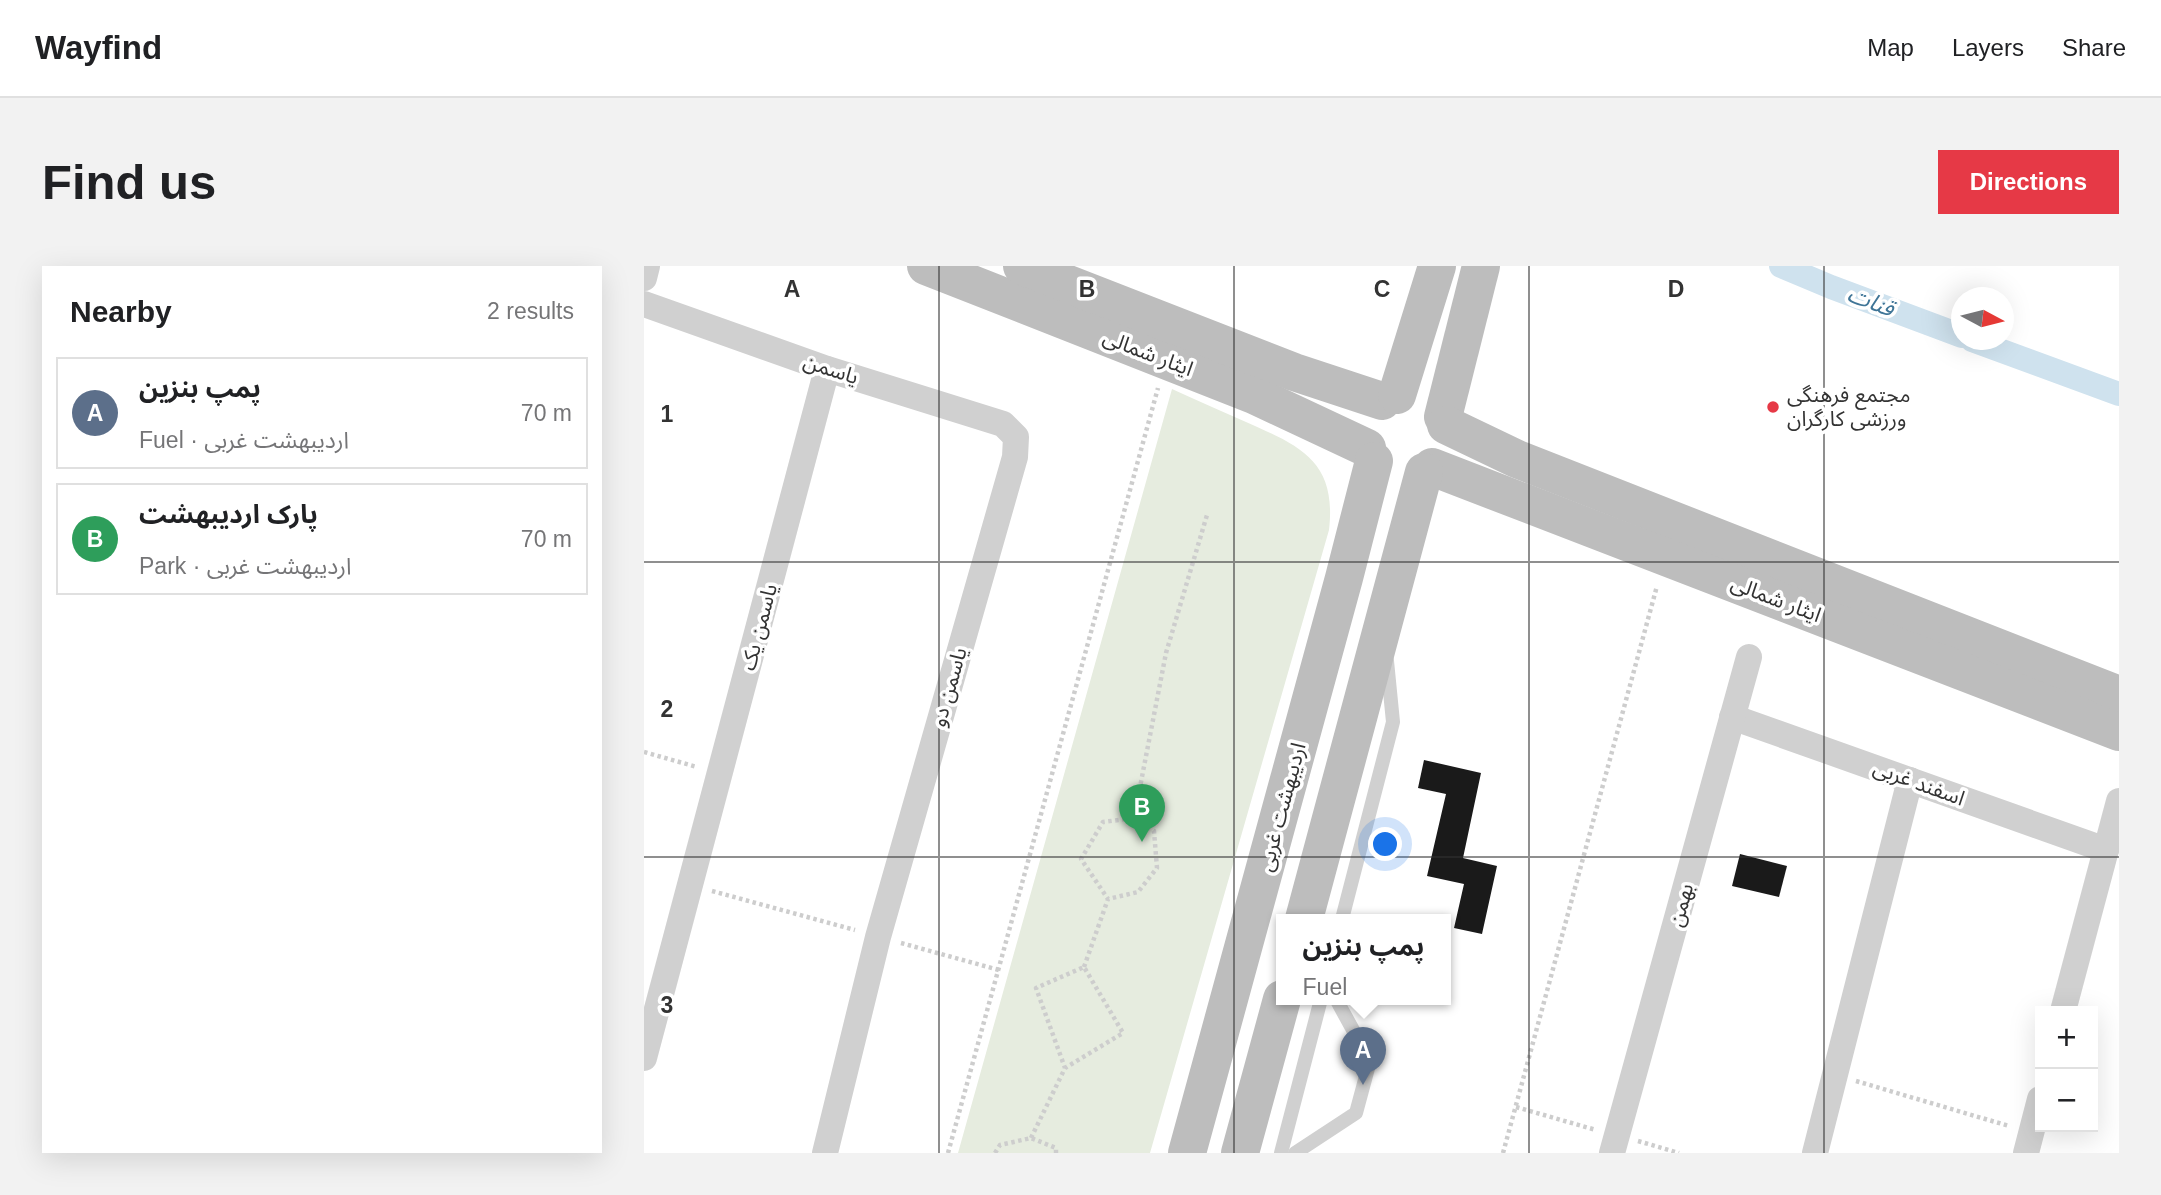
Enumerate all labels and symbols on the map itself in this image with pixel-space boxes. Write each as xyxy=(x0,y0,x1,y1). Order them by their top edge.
text: A xyxy=(784,276,800,302)
text: B xyxy=(1079,276,1095,302)
text: C xyxy=(1374,276,1390,302)
text: D xyxy=(1668,276,1684,302)
water label: قنات xyxy=(1844,280,1900,322)
north arrow xyxy=(1951,287,2014,350)
street label: ایثار شمالی xyxy=(1100,325,1196,381)
street label: یاسمن xyxy=(801,349,861,389)
place label: مجتمع فرهنگی ورزشی کارگران xyxy=(1787,383,1911,431)
marker: مجتمع فرهنگی ورزشی کارگران xyxy=(1765,399,1781,415)
text: 1 xyxy=(661,401,674,427)
street label: ایثار شمالی xyxy=(1728,571,1824,627)
street label: یاسمن یک xyxy=(736,581,782,673)
street label: یاسمن دو xyxy=(926,644,972,730)
text: 2 xyxy=(661,696,673,722)
street label: اردیبهشت غربی xyxy=(1253,740,1311,874)
street label: اسفند غربی xyxy=(1870,755,1968,811)
pin: B xyxy=(1119,784,1165,842)
your location xyxy=(1368,827,1402,861)
street label: بهمن xyxy=(1664,881,1698,929)
text: 3 xyxy=(661,992,673,1018)
pin: A xyxy=(1340,1027,1386,1085)

